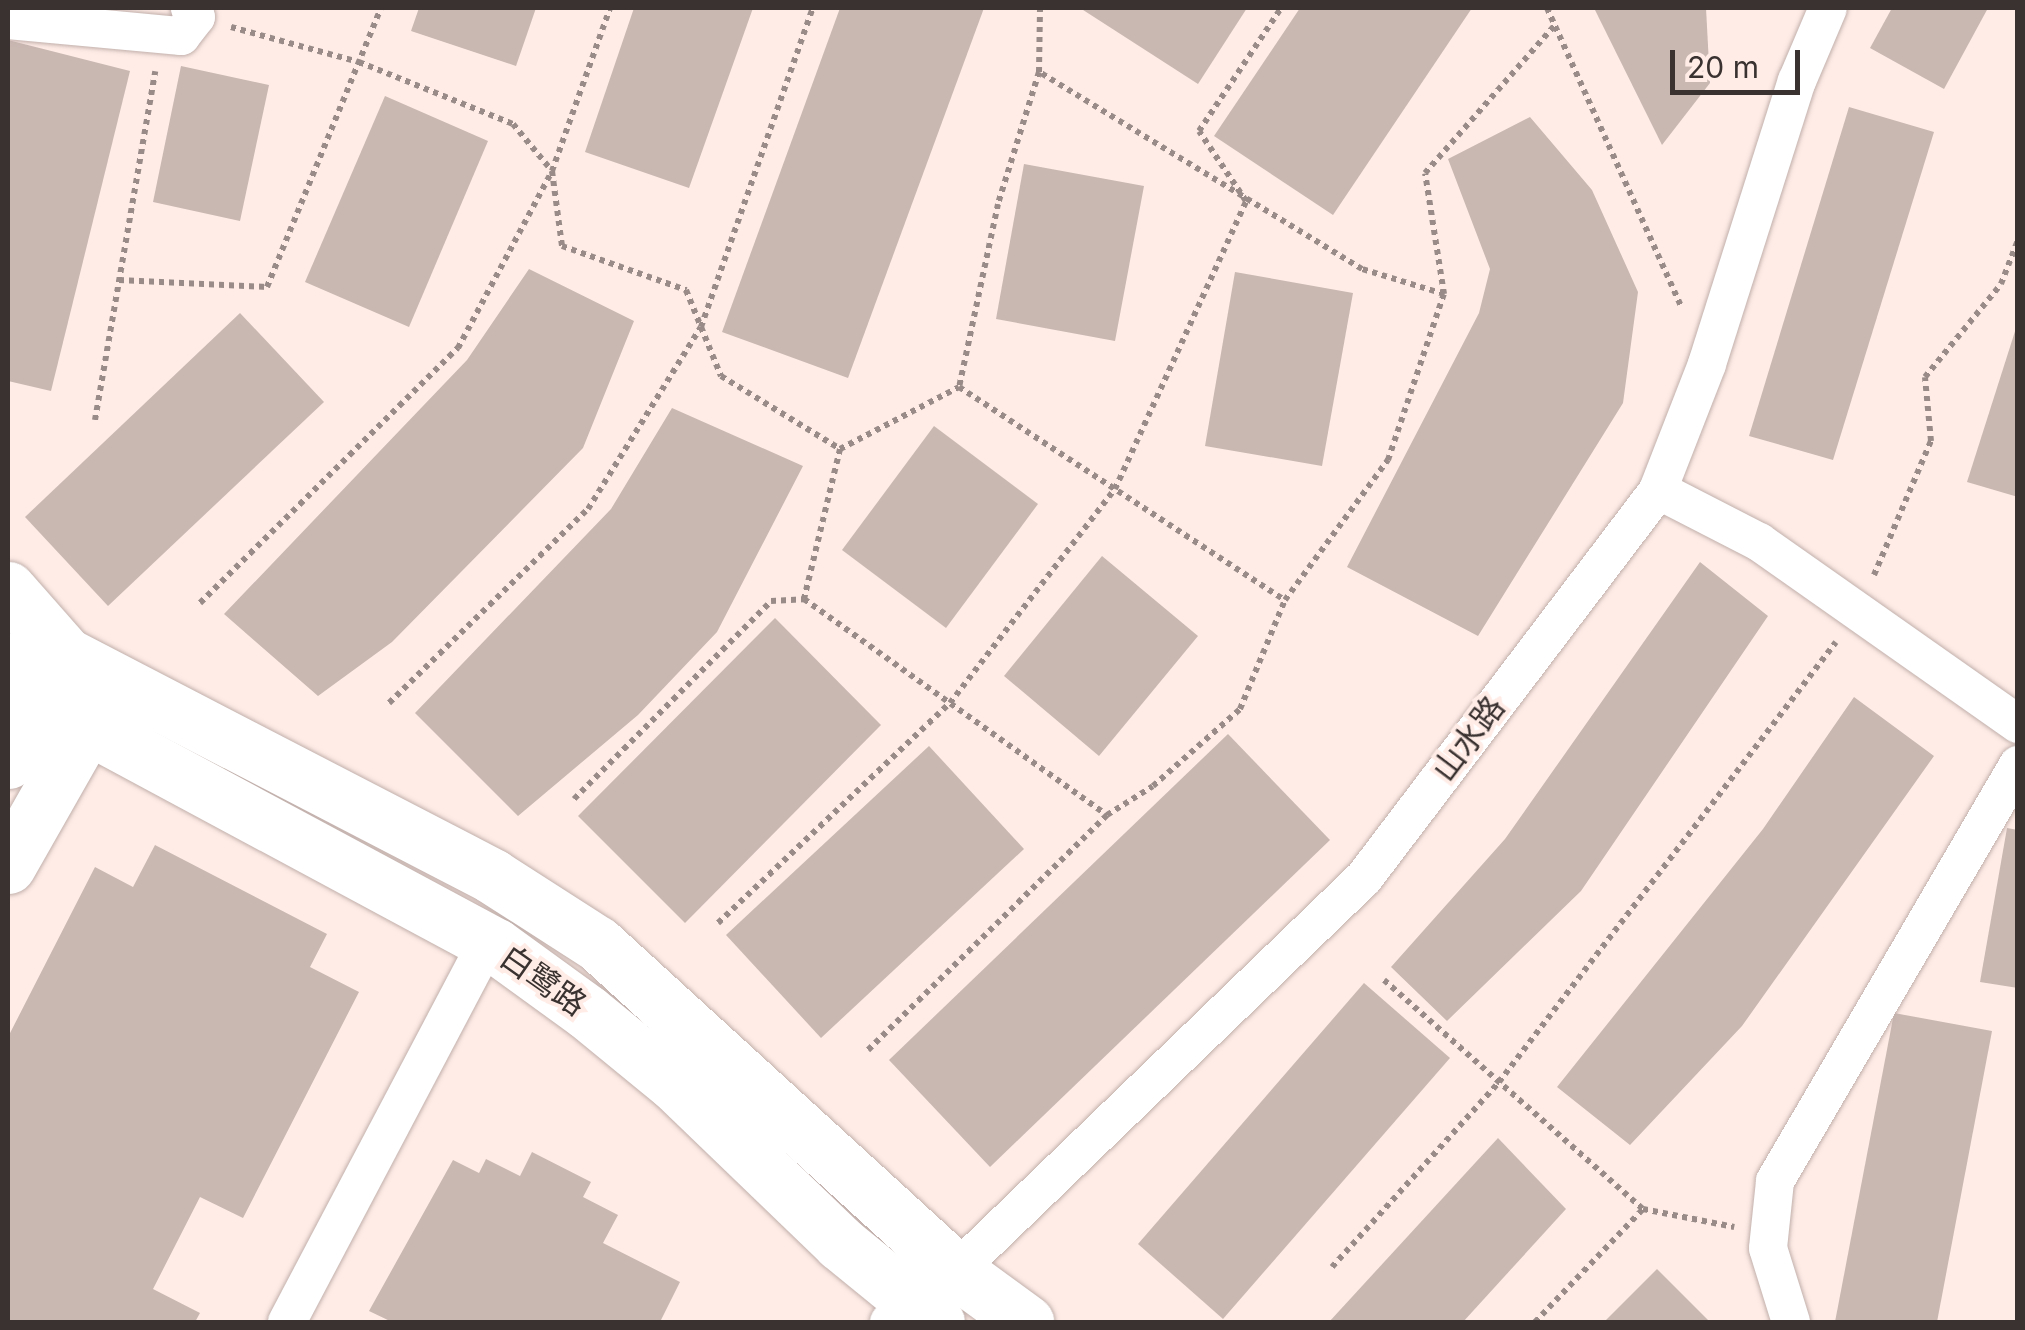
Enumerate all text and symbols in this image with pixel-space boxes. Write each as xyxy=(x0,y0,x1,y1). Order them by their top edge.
scale bar xyxy=(1675,30,1805,92)
text: 20 m xyxy=(1687,49,1759,85)
street label: 山水路 xyxy=(1425,689,1513,789)
street label: 白鹭路 xyxy=(493,938,593,1024)

